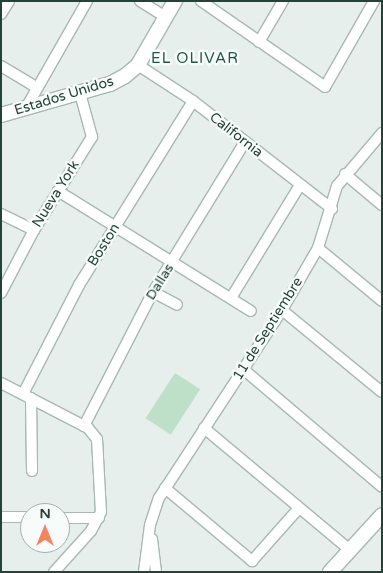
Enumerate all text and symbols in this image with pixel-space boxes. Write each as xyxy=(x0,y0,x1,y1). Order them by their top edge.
district label: EL OLIVAR xyxy=(150,50,240,68)
street label: Estados Unidos xyxy=(12,73,116,119)
street label: California xyxy=(206,109,266,161)
street label: Nueva York xyxy=(29,157,83,231)
street label: Boston xyxy=(84,221,124,269)
street label: Dallas xyxy=(142,261,178,303)
street label: 11 de Septiembre xyxy=(229,274,307,384)
north arrow xyxy=(20,503,70,553)
text: N xyxy=(39,505,51,522)

